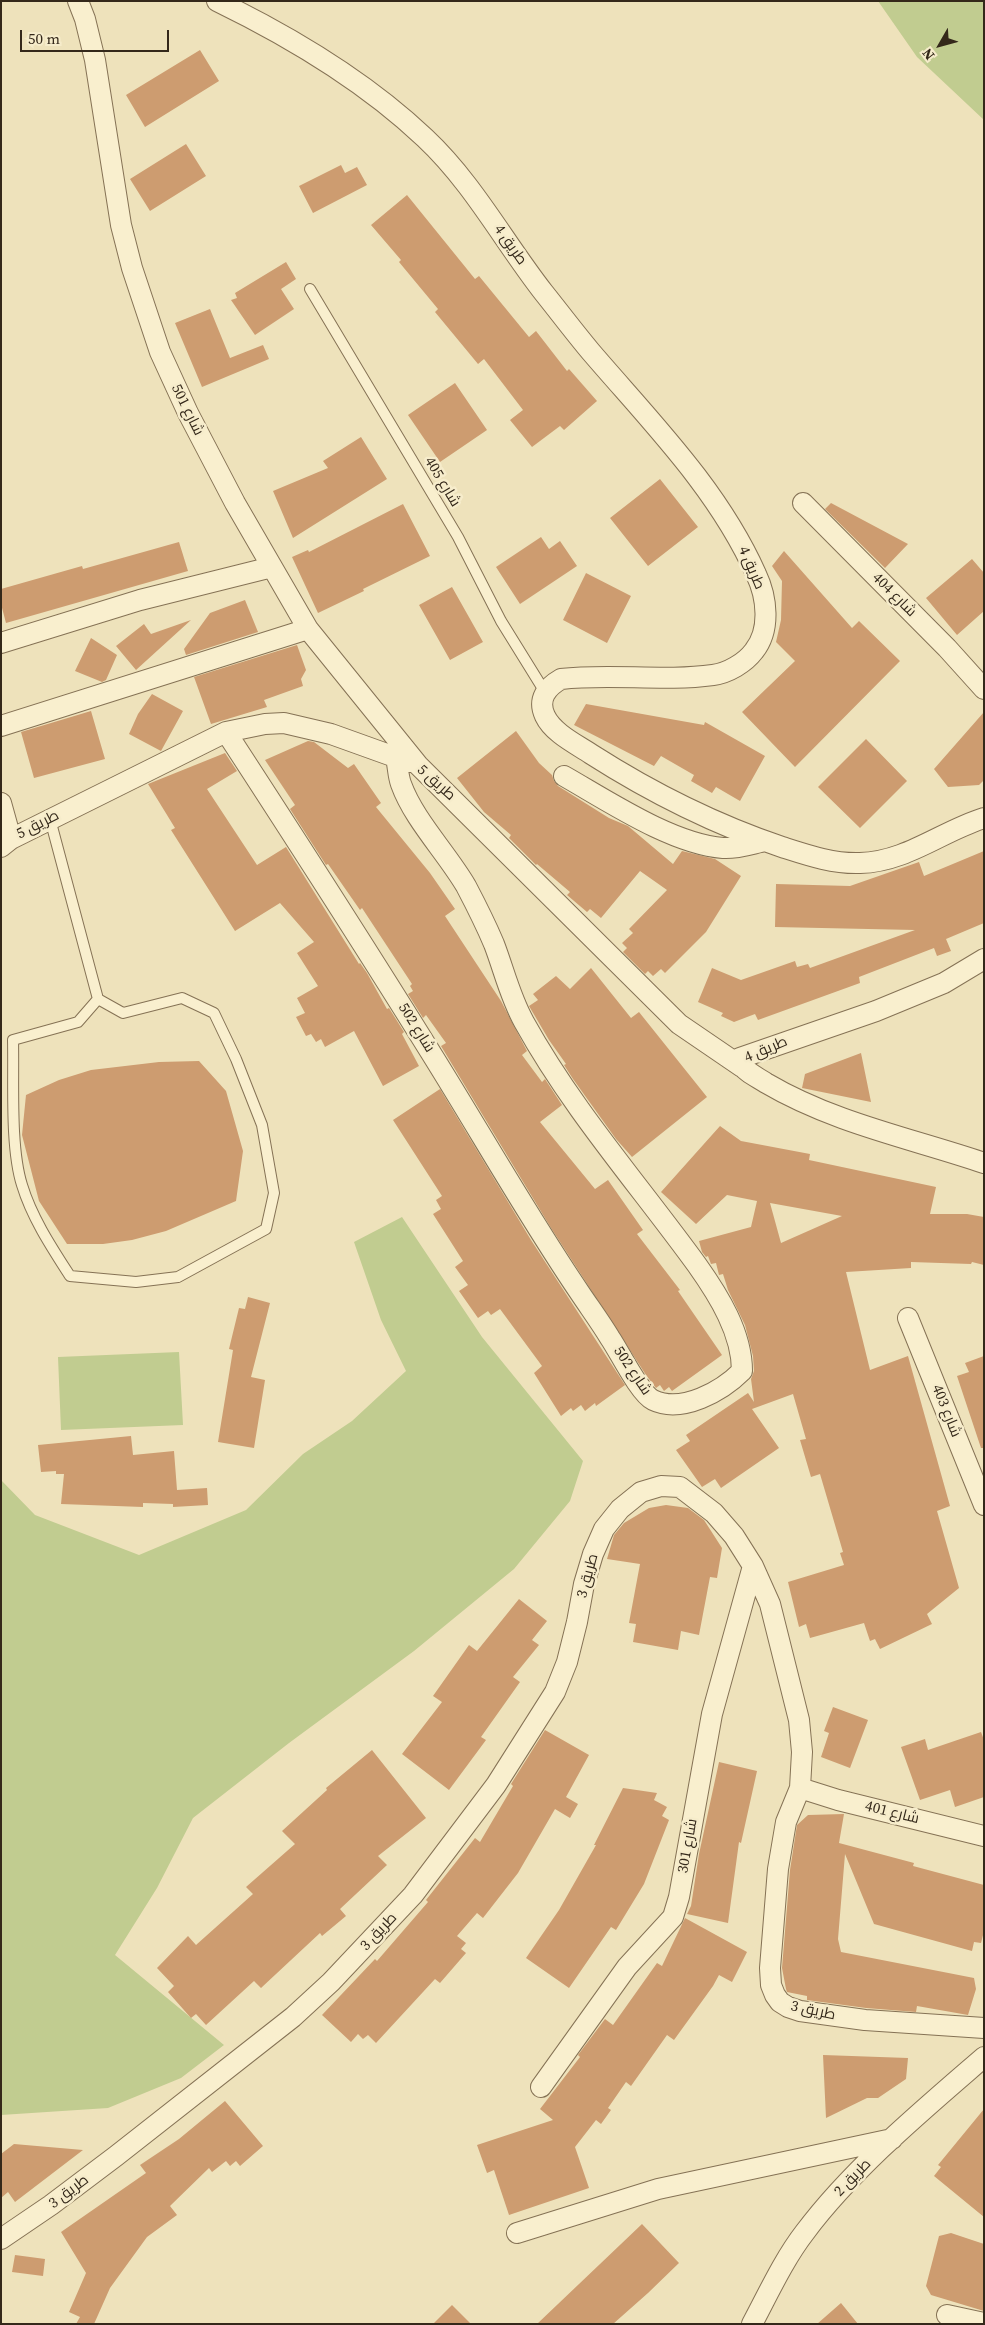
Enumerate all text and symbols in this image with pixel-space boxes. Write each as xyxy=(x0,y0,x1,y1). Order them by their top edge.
scale bar xyxy=(22,20,171,52)
north arrow xyxy=(915,20,965,70)
text: 50 m xyxy=(28,28,60,49)
text: N xyxy=(917,44,939,64)
street label: طريق 4 xyxy=(490,221,530,269)
street label: شارع 501 xyxy=(167,381,207,439)
street label: شارع 405 xyxy=(420,454,464,510)
street label: طريق 4 xyxy=(734,544,768,592)
street label: شارع 404 xyxy=(868,569,920,621)
street label: طريق 5 xyxy=(413,761,459,805)
street label: طريق 5 xyxy=(14,807,62,843)
street label: شارع 502 xyxy=(394,1000,438,1056)
street label: طريق 4 xyxy=(742,1033,790,1067)
street label: شارع 502 xyxy=(609,1343,655,1399)
street label: شارع 403 xyxy=(927,1382,965,1440)
street label: طريق 3 xyxy=(573,1552,603,1600)
street label: شارع 401 xyxy=(863,1798,921,1828)
street label: شارع 301 xyxy=(674,1817,702,1875)
street label: طريق 3 xyxy=(357,1909,401,1955)
street label: طريق 3 xyxy=(789,1997,837,2025)
street label: طريق 2 xyxy=(831,2155,875,2201)
street label: طريق 3 xyxy=(46,2171,92,2213)

